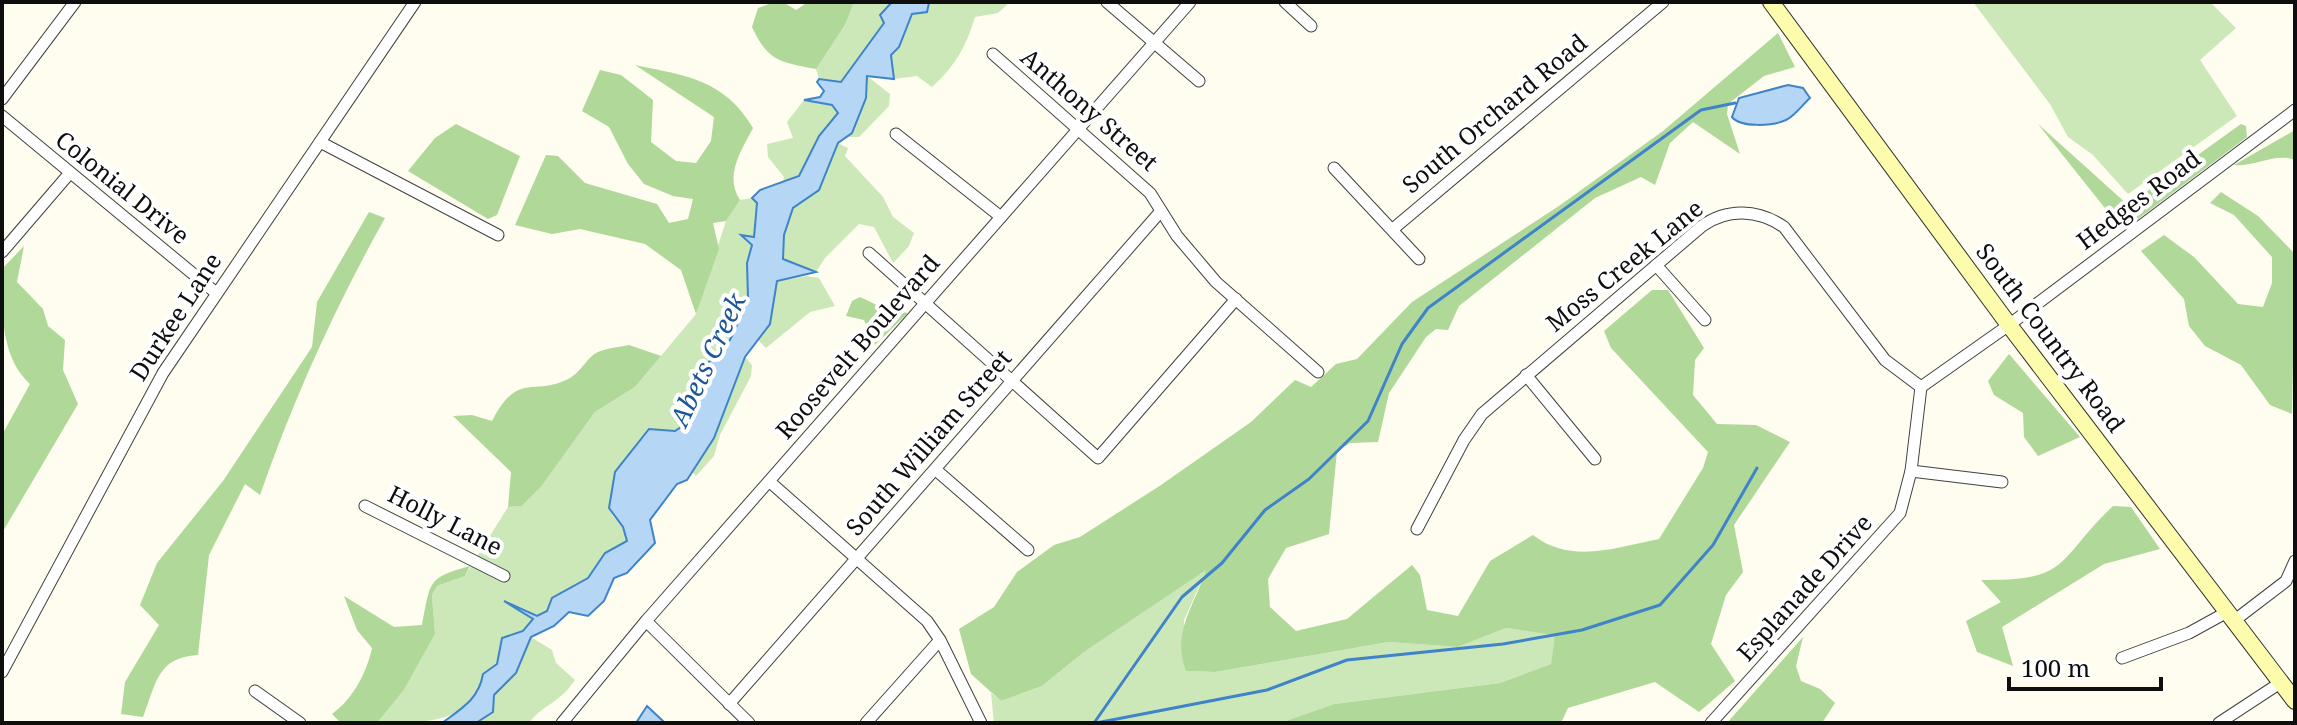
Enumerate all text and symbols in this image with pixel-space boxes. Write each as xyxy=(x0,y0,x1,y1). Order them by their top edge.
street label: South Orchard Road xyxy=(1395,26,1594,200)
street label: Anthony Street xyxy=(1014,40,1166,178)
street label: Colonial Drive xyxy=(49,123,197,251)
street label: Hedges Road xyxy=(2069,141,2207,256)
street label: Moss Creek Lane xyxy=(1539,191,1709,338)
street label: South Country Road xyxy=(1969,236,2133,439)
street label: Durkee Lane xyxy=(121,246,228,387)
street label: Roosevelt Boulevard xyxy=(767,247,946,445)
water label: Abets Creek xyxy=(660,286,754,434)
street label: South William Street xyxy=(838,342,1018,542)
street label: Holly Lane xyxy=(383,477,509,563)
street label: Esplanade Drive xyxy=(1729,506,1879,668)
scale bar xyxy=(2009,641,2161,691)
text: 100 m xyxy=(2021,651,2090,684)

